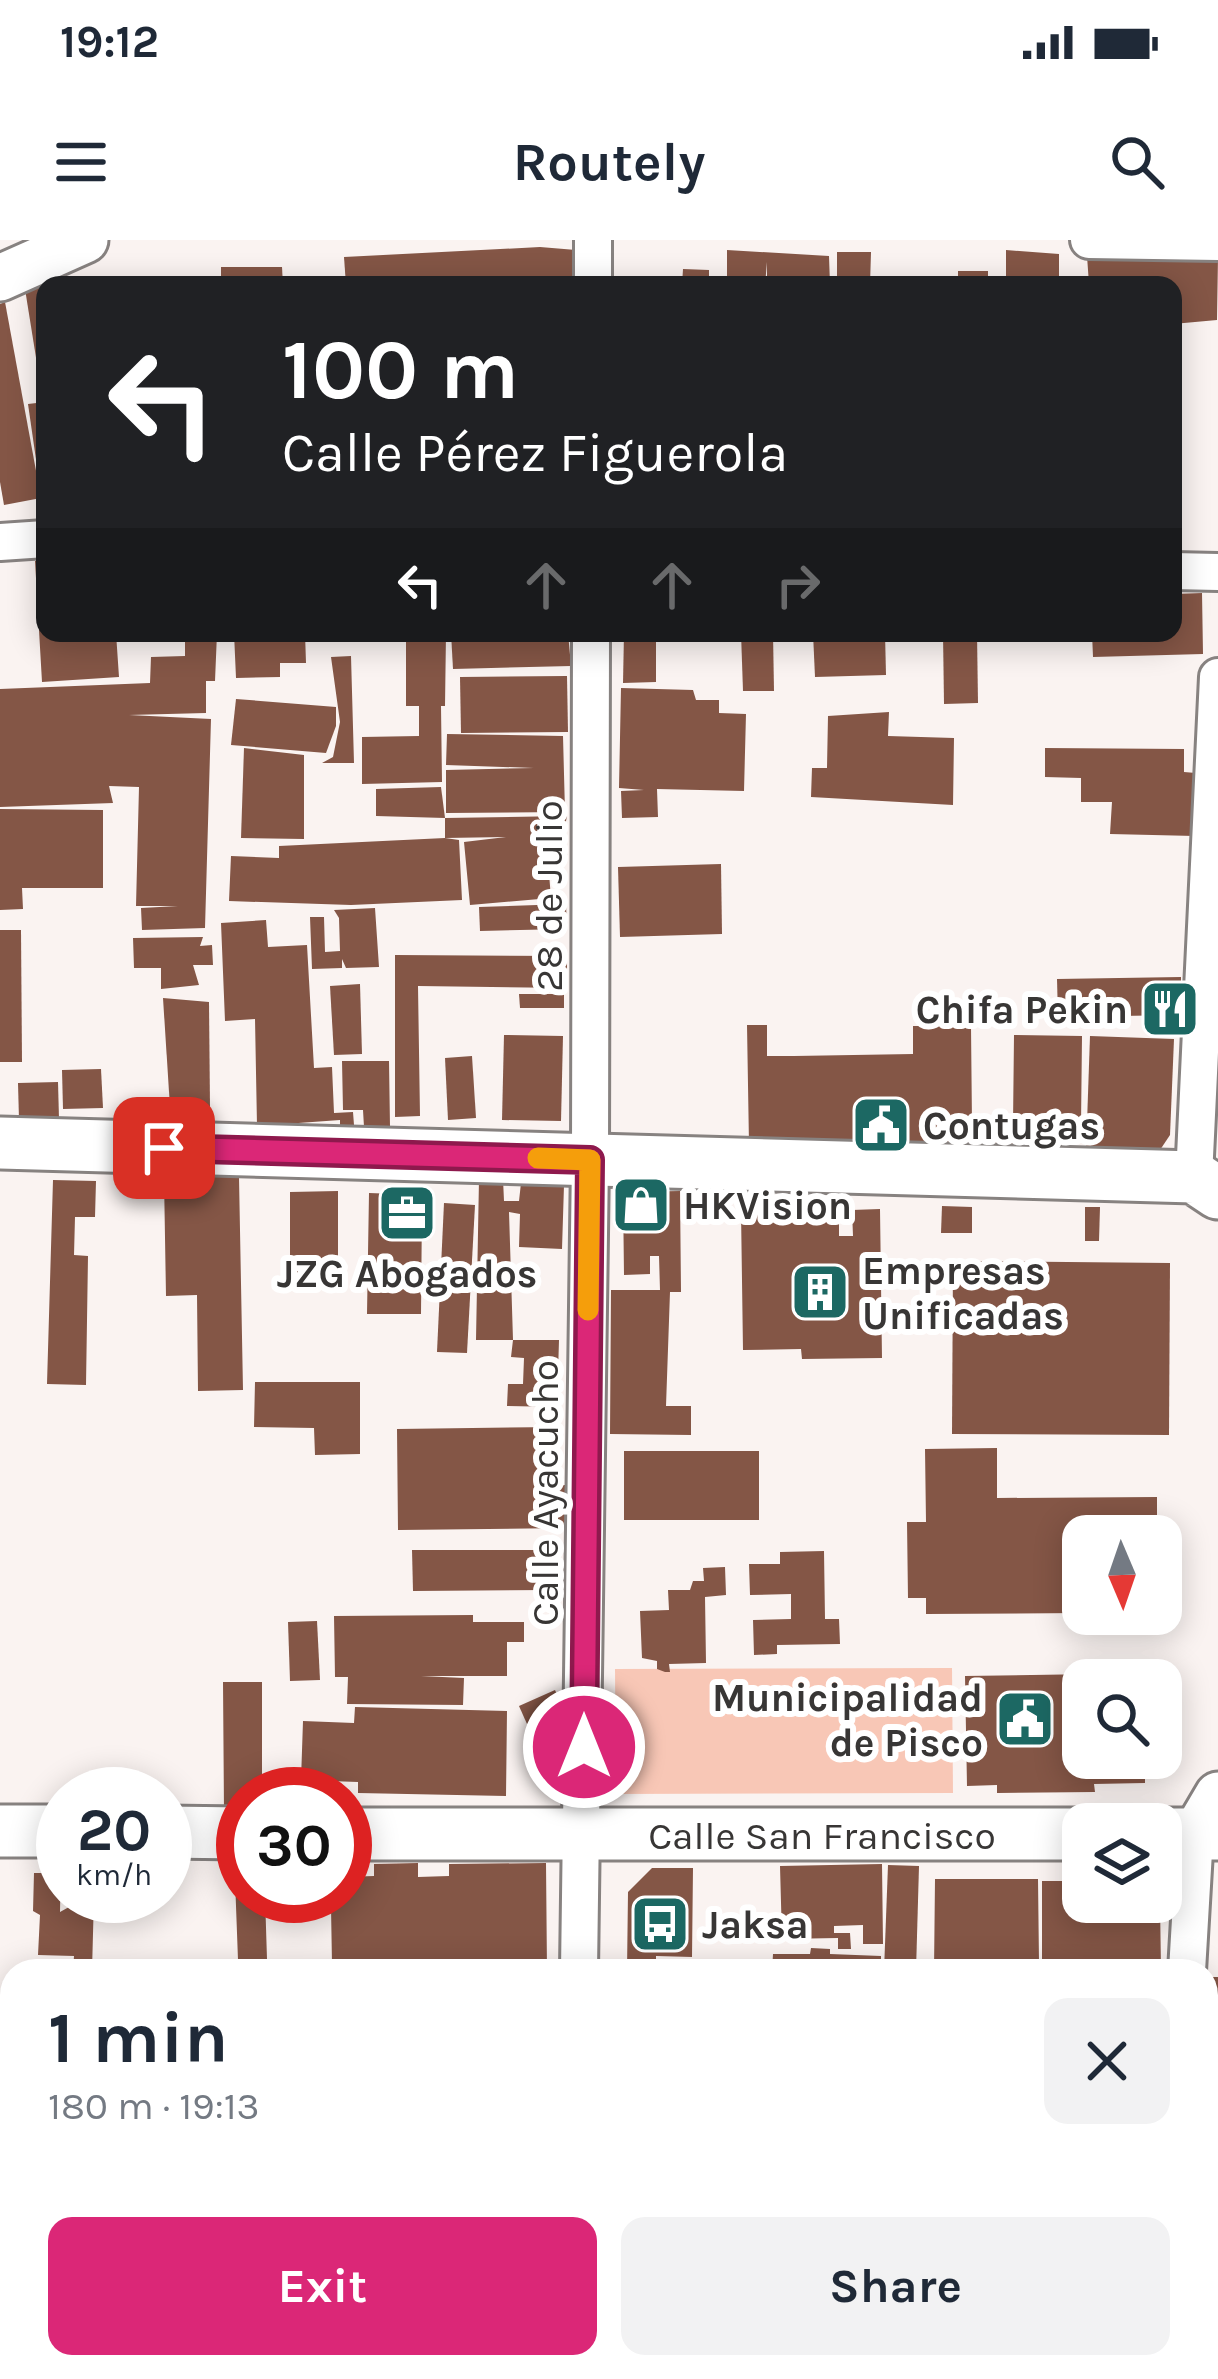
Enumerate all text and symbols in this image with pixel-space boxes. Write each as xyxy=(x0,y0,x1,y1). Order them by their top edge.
text: 19:12 xyxy=(60,16,159,68)
icon: menu xyxy=(48,129,114,195)
icon: search xyxy=(1104,129,1170,195)
text: Routely xyxy=(513,130,705,194)
text: 100 m xyxy=(282,321,519,419)
icon: left xyxy=(84,324,240,480)
text: Calle Pérez Figuerola xyxy=(282,421,788,485)
icon: left xyxy=(387,552,453,618)
icon: ahead xyxy=(513,552,579,618)
icon: ahead xyxy=(639,552,705,618)
icon: right xyxy=(765,552,831,618)
street label: 28 de Julio xyxy=(526,800,572,992)
restaurant icon: Chifa Pekin xyxy=(1139,978,1201,1040)
place label: Chifa Pekin xyxy=(916,987,1128,1033)
public building icon: Contugas xyxy=(850,1094,912,1156)
pin xyxy=(113,1097,215,1199)
place label: Contugas xyxy=(923,1103,1100,1149)
icon: arrive xyxy=(131,1115,197,1181)
shop icon: HKVision xyxy=(610,1174,672,1236)
office icon: JZG Abogados xyxy=(376,1182,438,1244)
place label: HKVision xyxy=(683,1183,852,1229)
place label: Empresas Unificadas xyxy=(862,1248,1064,1339)
place label: JZG Abogados xyxy=(277,1251,537,1297)
building icon: Empresas Unificadas xyxy=(789,1261,851,1323)
street label: Calle Ayacucho xyxy=(522,1360,568,1626)
north arrow xyxy=(1062,1515,1182,1635)
map controls xyxy=(1062,1515,1182,1923)
button: search xyxy=(1062,1659,1182,1779)
place label: Municipalidad de Pisco xyxy=(712,1675,983,1766)
position arrow xyxy=(521,1684,647,1810)
public building icon: Municipalidad de Pisco xyxy=(994,1688,1056,1750)
speed limit sign: 30 xyxy=(216,1767,372,1923)
text: 20 xyxy=(77,1795,151,1865)
button: layers xyxy=(1062,1803,1182,1923)
street label: Calle San Francisco xyxy=(648,1813,996,1859)
text: km/h xyxy=(76,1857,152,1893)
bus stop icon: Jaksa xyxy=(629,1893,691,1955)
place label: Jaksa xyxy=(702,1902,809,1948)
text: 1 min xyxy=(48,1996,229,2080)
button: close xyxy=(1044,1998,1170,2124)
text: 180 m · 19:13 xyxy=(48,2083,260,2129)
button: Exit xyxy=(48,2217,597,2355)
button: Share xyxy=(621,2217,1170,2355)

